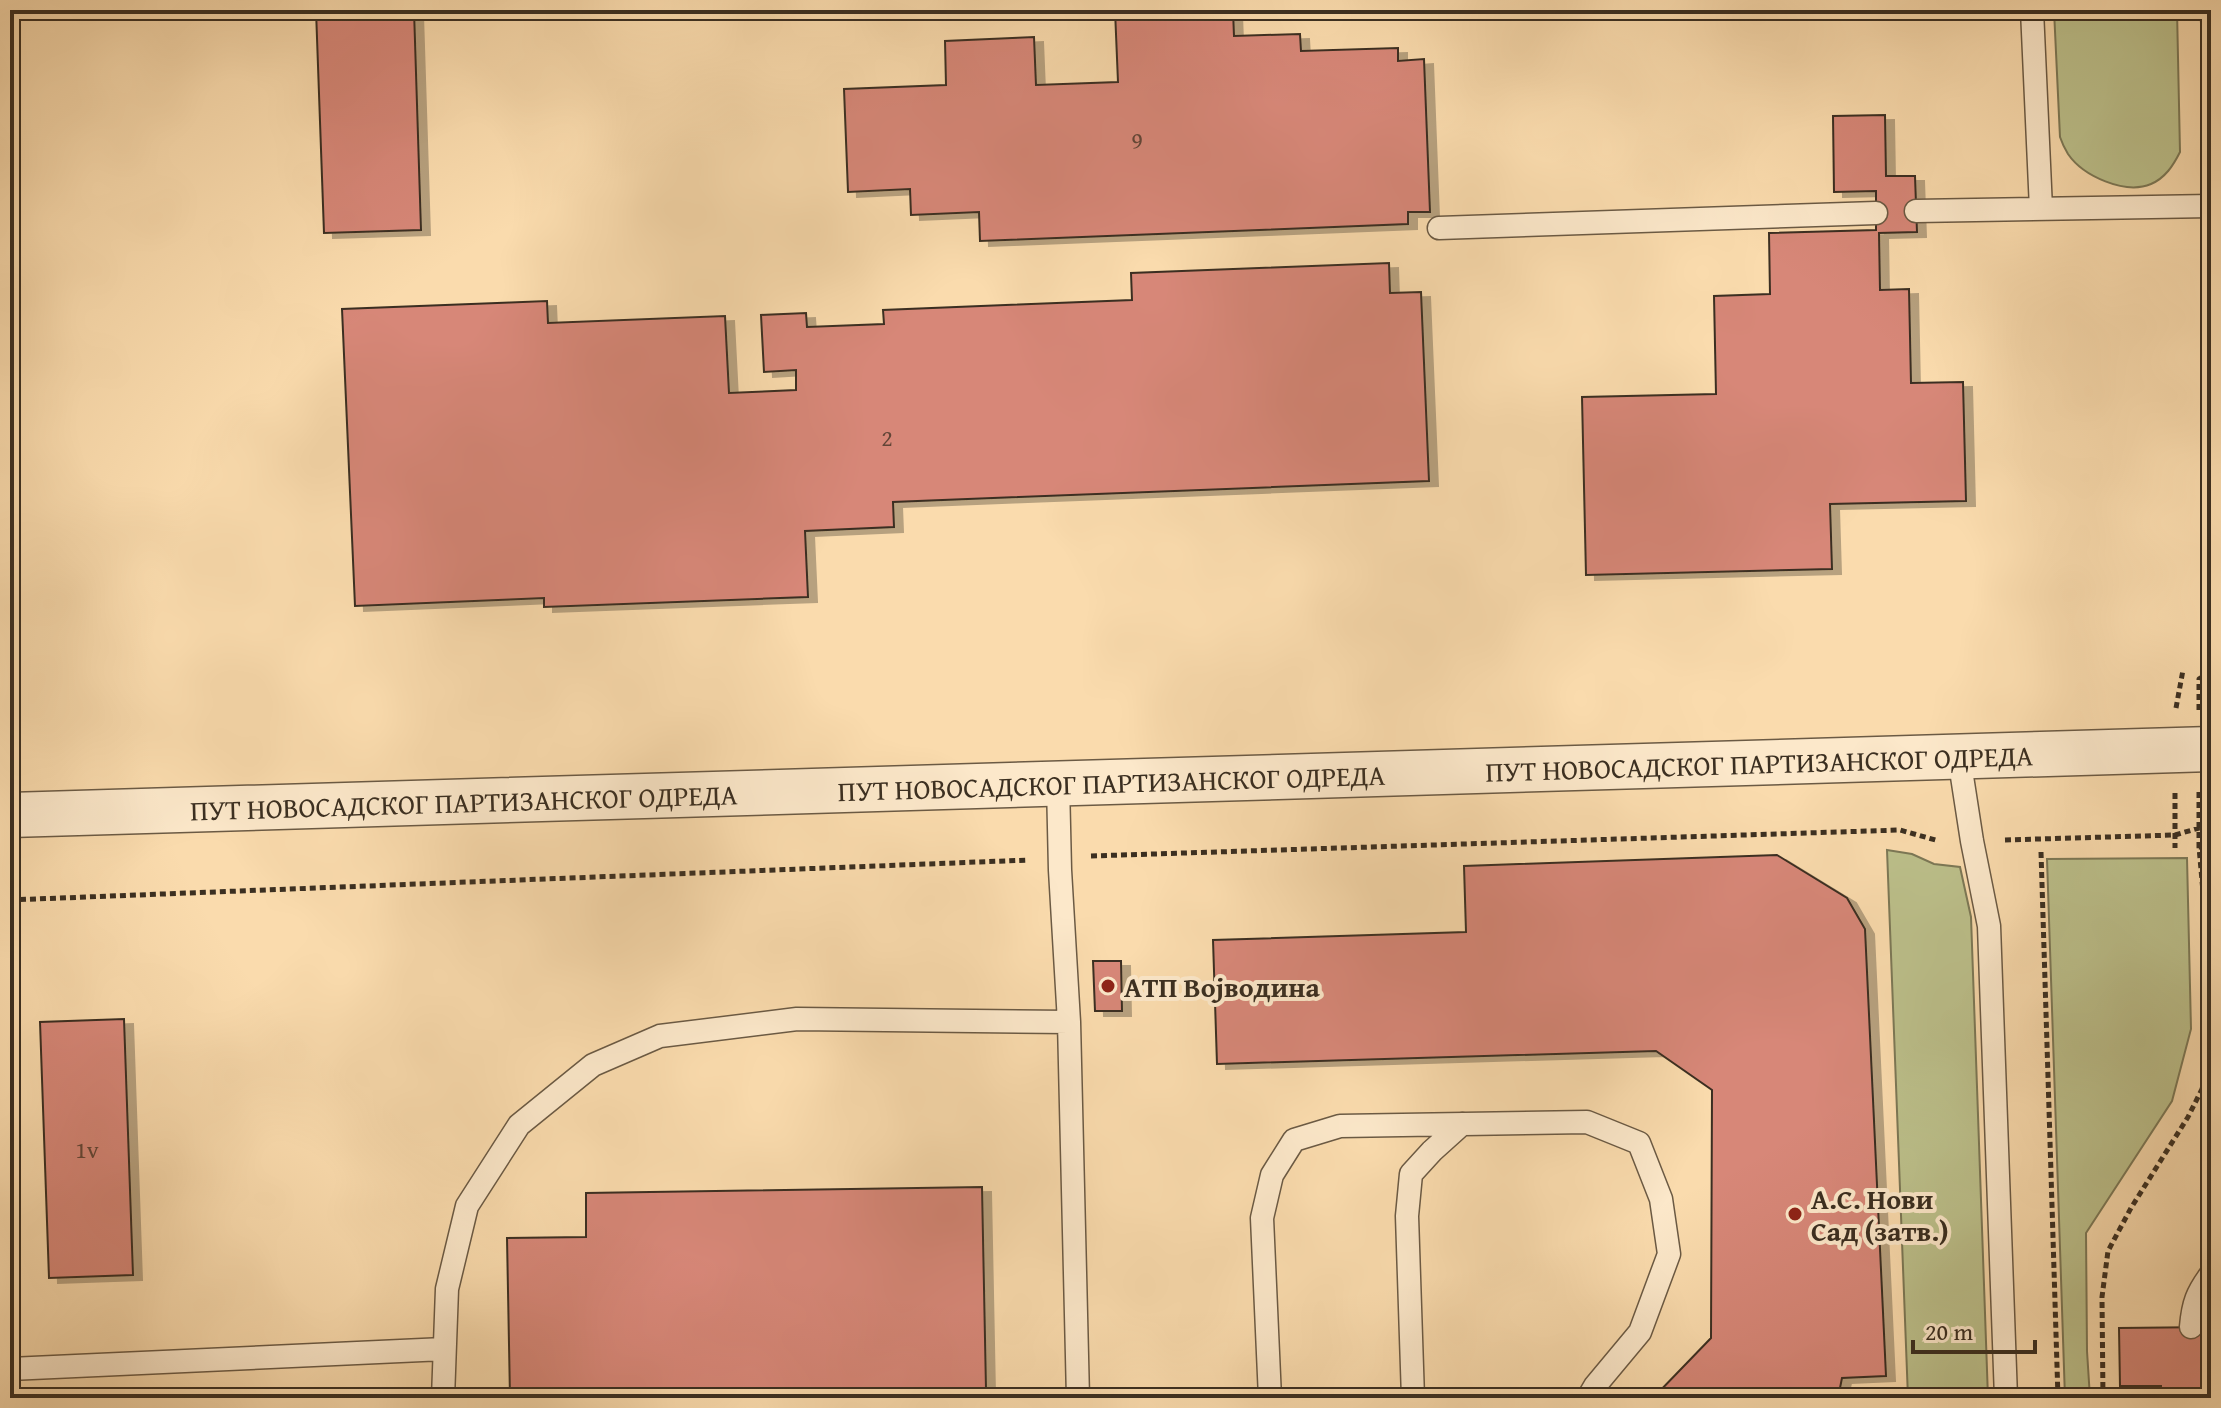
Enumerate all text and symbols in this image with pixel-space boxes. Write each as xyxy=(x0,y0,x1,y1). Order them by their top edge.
house number: 9 xyxy=(1131,122,1143,157)
house number: 2 xyxy=(881,420,893,455)
street label: ПУТ НОВОСАДСКОГ ПАРТИЗАНСКОГ ОДРЕДА xyxy=(1485,734,2034,791)
street label: ПУТ НОВОСАДСКОГ ПАРТИЗАНСКОГ ОДРЕДА xyxy=(837,753,1386,811)
street label: ПУТ НОВОСАДСКОГ ПАРТИЗАНСКОГ ОДРЕДА xyxy=(189,773,738,830)
place label: АТП Војводина xyxy=(1124,966,1320,1007)
marker: АТП Војводина xyxy=(1099,977,1117,995)
house number: 1v xyxy=(75,1132,99,1167)
place label: А.С. Нови Сад (затв.) xyxy=(1811,1178,1949,1251)
marker: А.С. Нови Сад (затв.) xyxy=(1786,1205,1804,1223)
scale bar xyxy=(1913,1304,2035,1354)
text: 20 m xyxy=(1925,1314,1973,1349)

